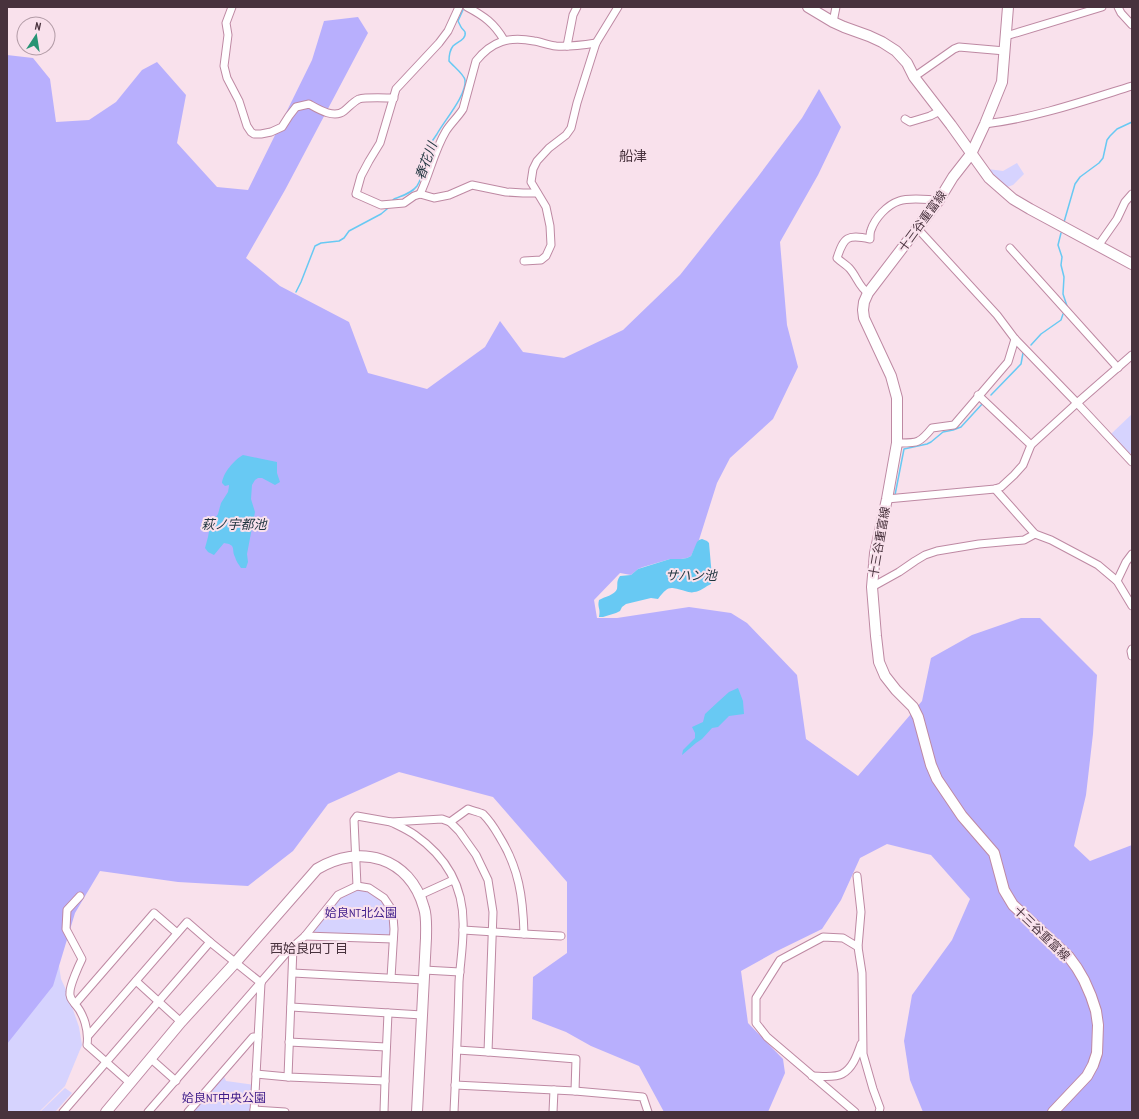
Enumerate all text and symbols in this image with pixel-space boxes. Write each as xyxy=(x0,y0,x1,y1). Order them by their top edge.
north arrow xyxy=(16,16,56,56)
text: N xyxy=(34,19,42,34)
water label: 春花川 xyxy=(411,138,441,182)
district label: 船津 xyxy=(619,147,647,165)
street label: 十三谷重富線 xyxy=(895,187,949,255)
street label: 十三谷重富線 xyxy=(865,505,893,579)
water label: 萩ノ宇都池 xyxy=(201,516,268,533)
water label: サハン池 xyxy=(665,567,719,584)
street label: 十三谷重富線 xyxy=(1011,903,1073,963)
park label: 姶良NT北公園 xyxy=(325,905,397,920)
district label: 西姶良四丁目 xyxy=(270,940,348,957)
park label: 姶良NT中央公園 xyxy=(182,1090,266,1105)

